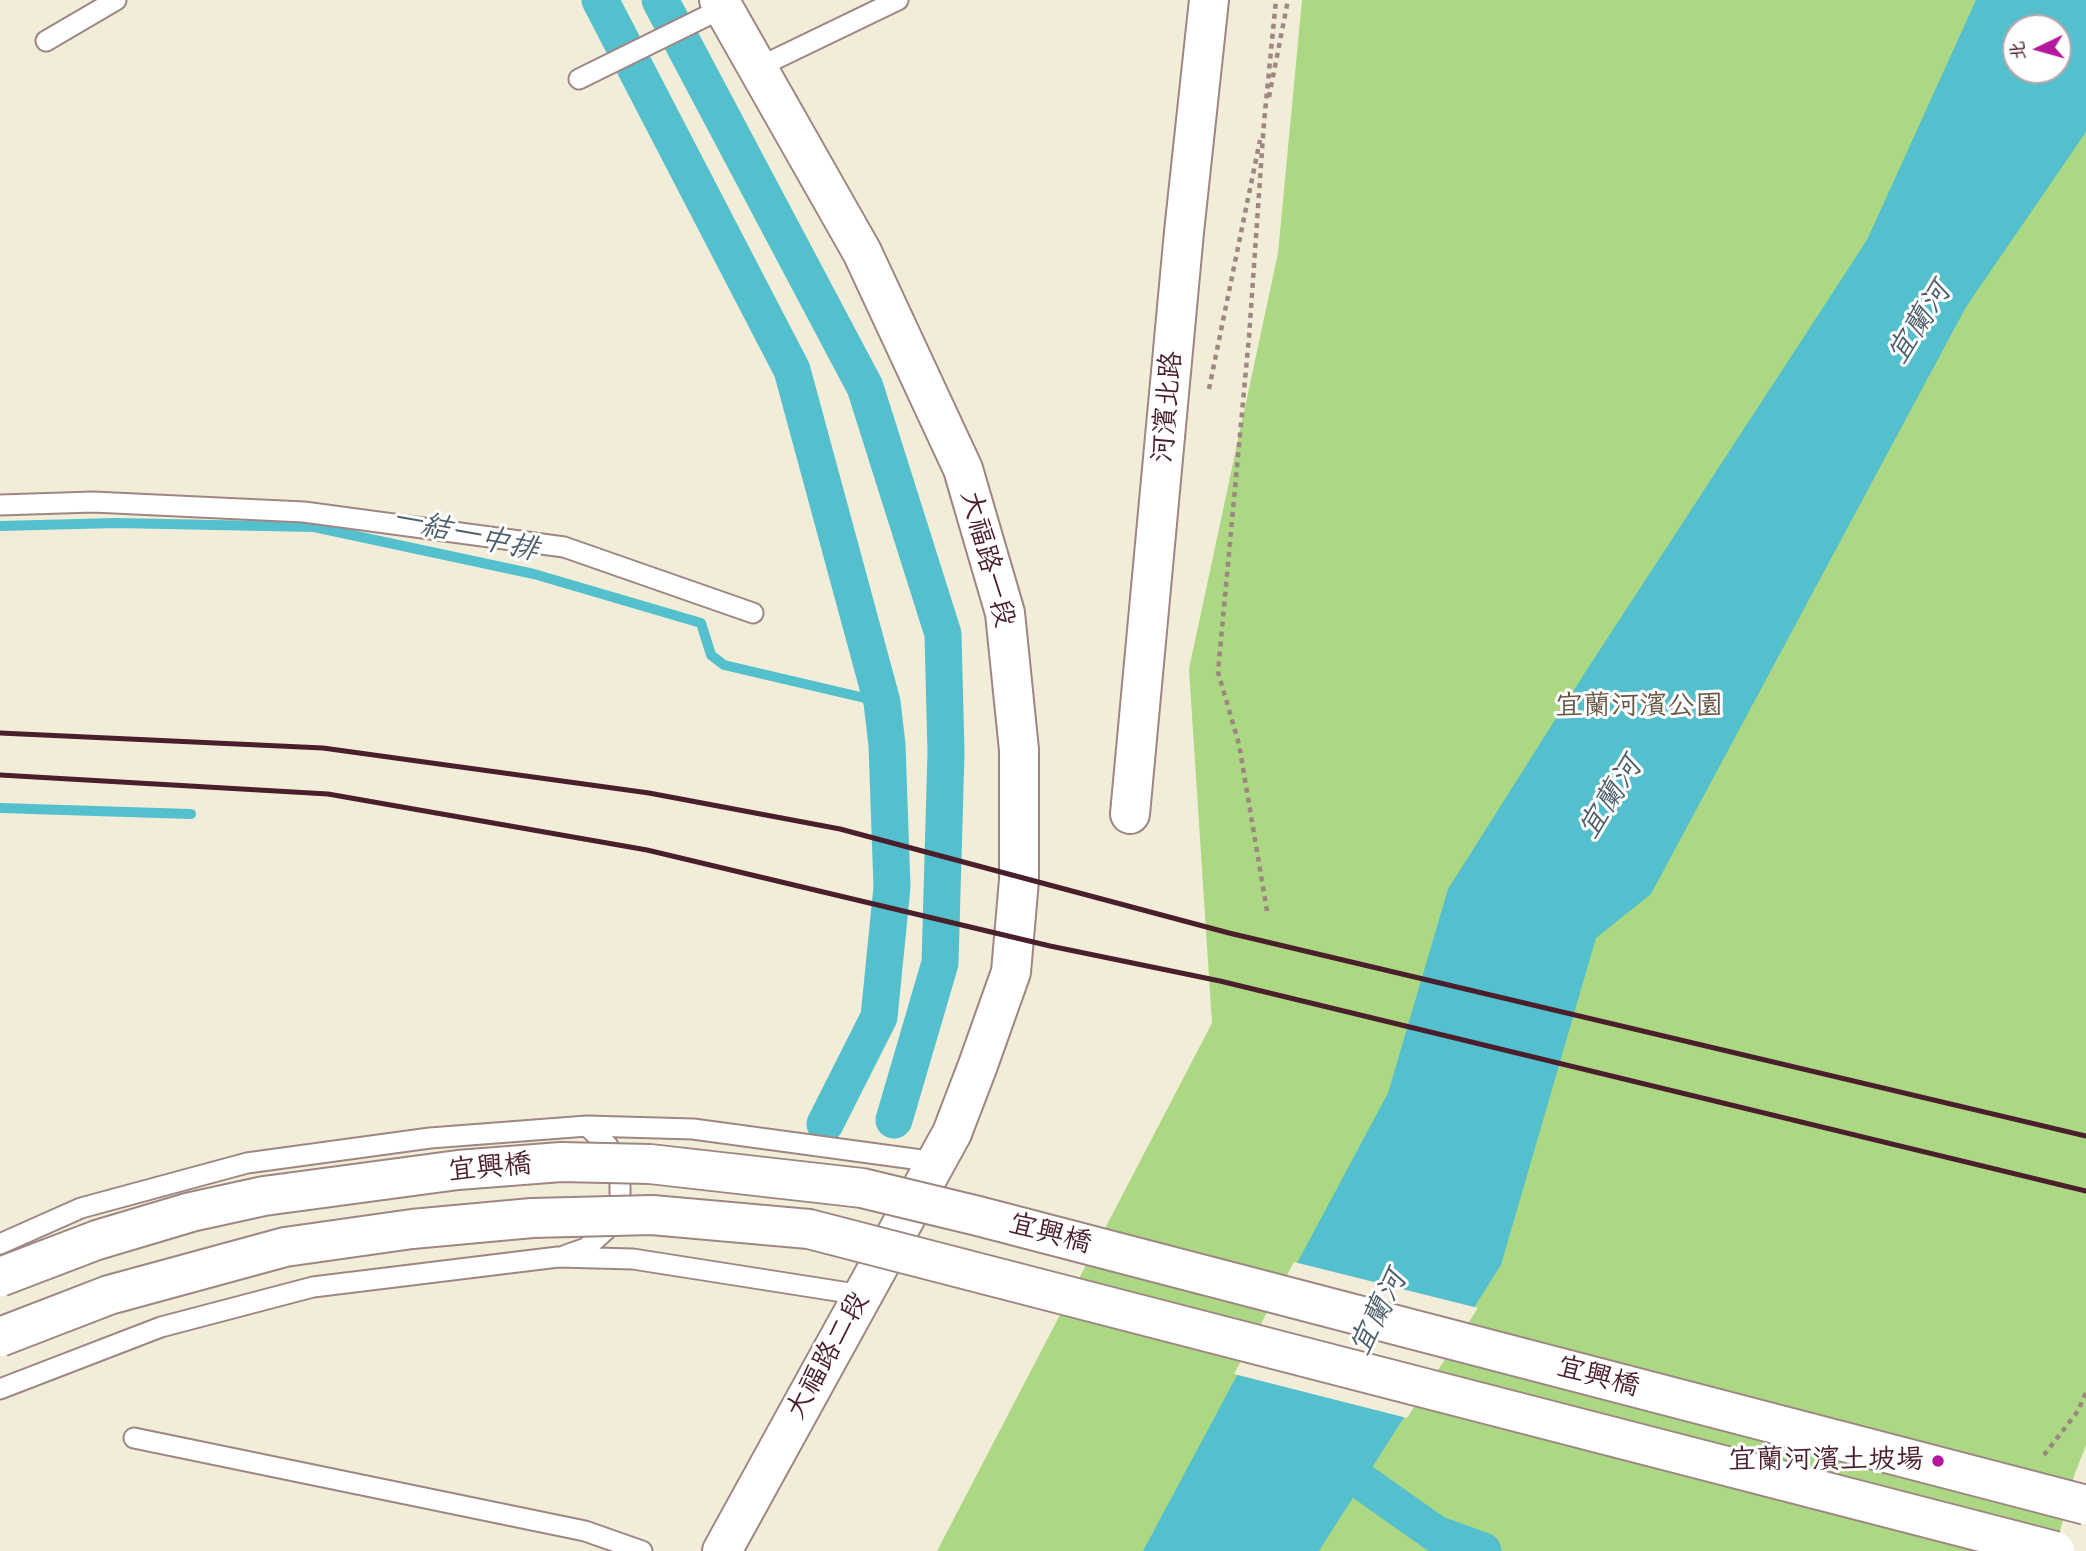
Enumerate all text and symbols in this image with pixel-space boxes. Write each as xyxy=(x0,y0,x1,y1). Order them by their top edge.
north arrow xyxy=(2002,14,2072,84)
text: 北 xyxy=(2005,40,2031,61)
water label: 宜蘭河 xyxy=(1880,275,1960,371)
street label: 河濱北路 xyxy=(1146,350,1190,464)
street label: 大福路一段 xyxy=(953,487,1021,631)
water label: 一結一中排 xyxy=(388,501,542,569)
park label: 宜蘭河濱公園 xyxy=(1555,690,1723,724)
water label: 宜蘭河 xyxy=(1571,750,1651,846)
street label: 宜興橋 xyxy=(447,1148,533,1188)
street label: 宜興橋 xyxy=(1005,1207,1095,1261)
water label: 宜蘭河 xyxy=(1343,1265,1415,1361)
street label: 大福路二段 xyxy=(779,1287,877,1425)
street label: 宜興橋 xyxy=(1553,1350,1643,1404)
place label: 宜蘭河濱土坡場 xyxy=(1728,1444,1924,1478)
marker: 宜蘭河濱土坡場 xyxy=(1930,1453,1946,1469)

